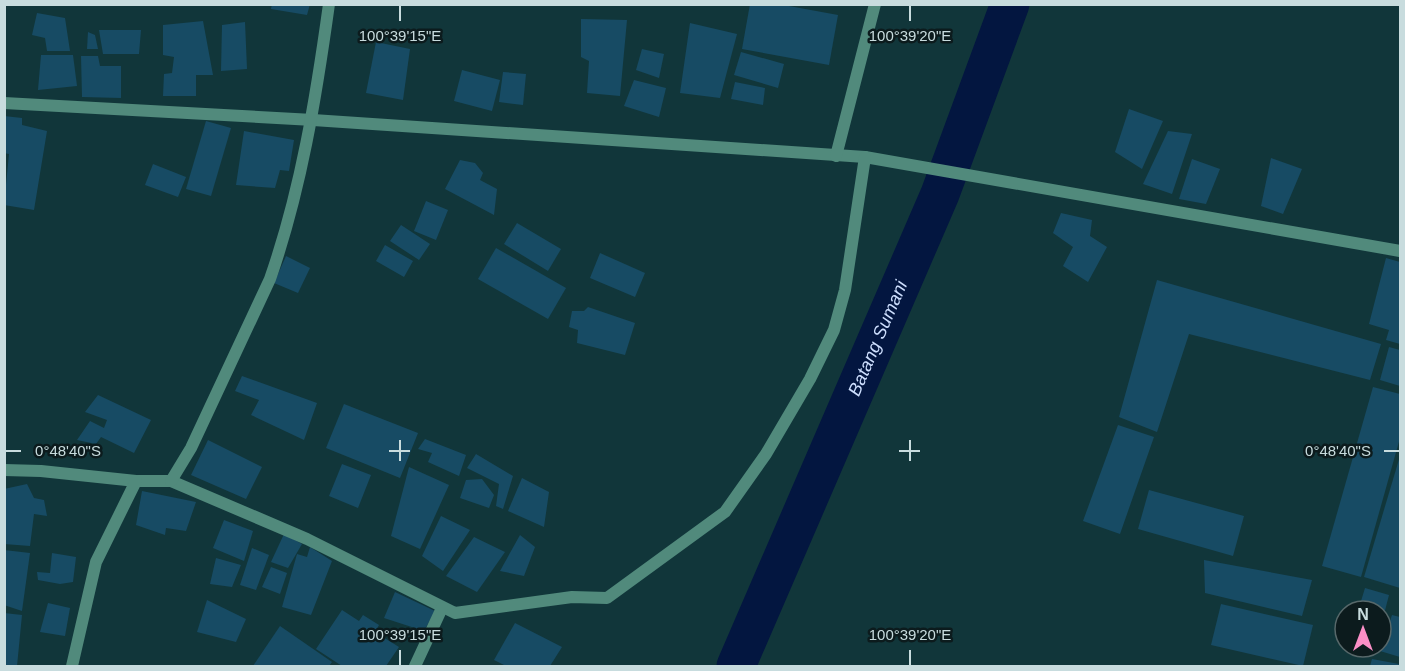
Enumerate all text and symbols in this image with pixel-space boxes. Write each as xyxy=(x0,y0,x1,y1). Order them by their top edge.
text: 100°39'15"E xyxy=(359,27,441,44)
text: 100°39'20"E xyxy=(869,27,951,44)
water label: Batang Sumani xyxy=(844,277,912,399)
text: 0°48'40"S xyxy=(35,442,101,459)
text: 0°48'40"S xyxy=(1305,442,1371,459)
north arrow xyxy=(1333,599,1393,659)
text: N xyxy=(1357,606,1369,623)
text: 100°39'15"E xyxy=(359,626,441,643)
text: 100°39'20"E xyxy=(869,626,951,643)

